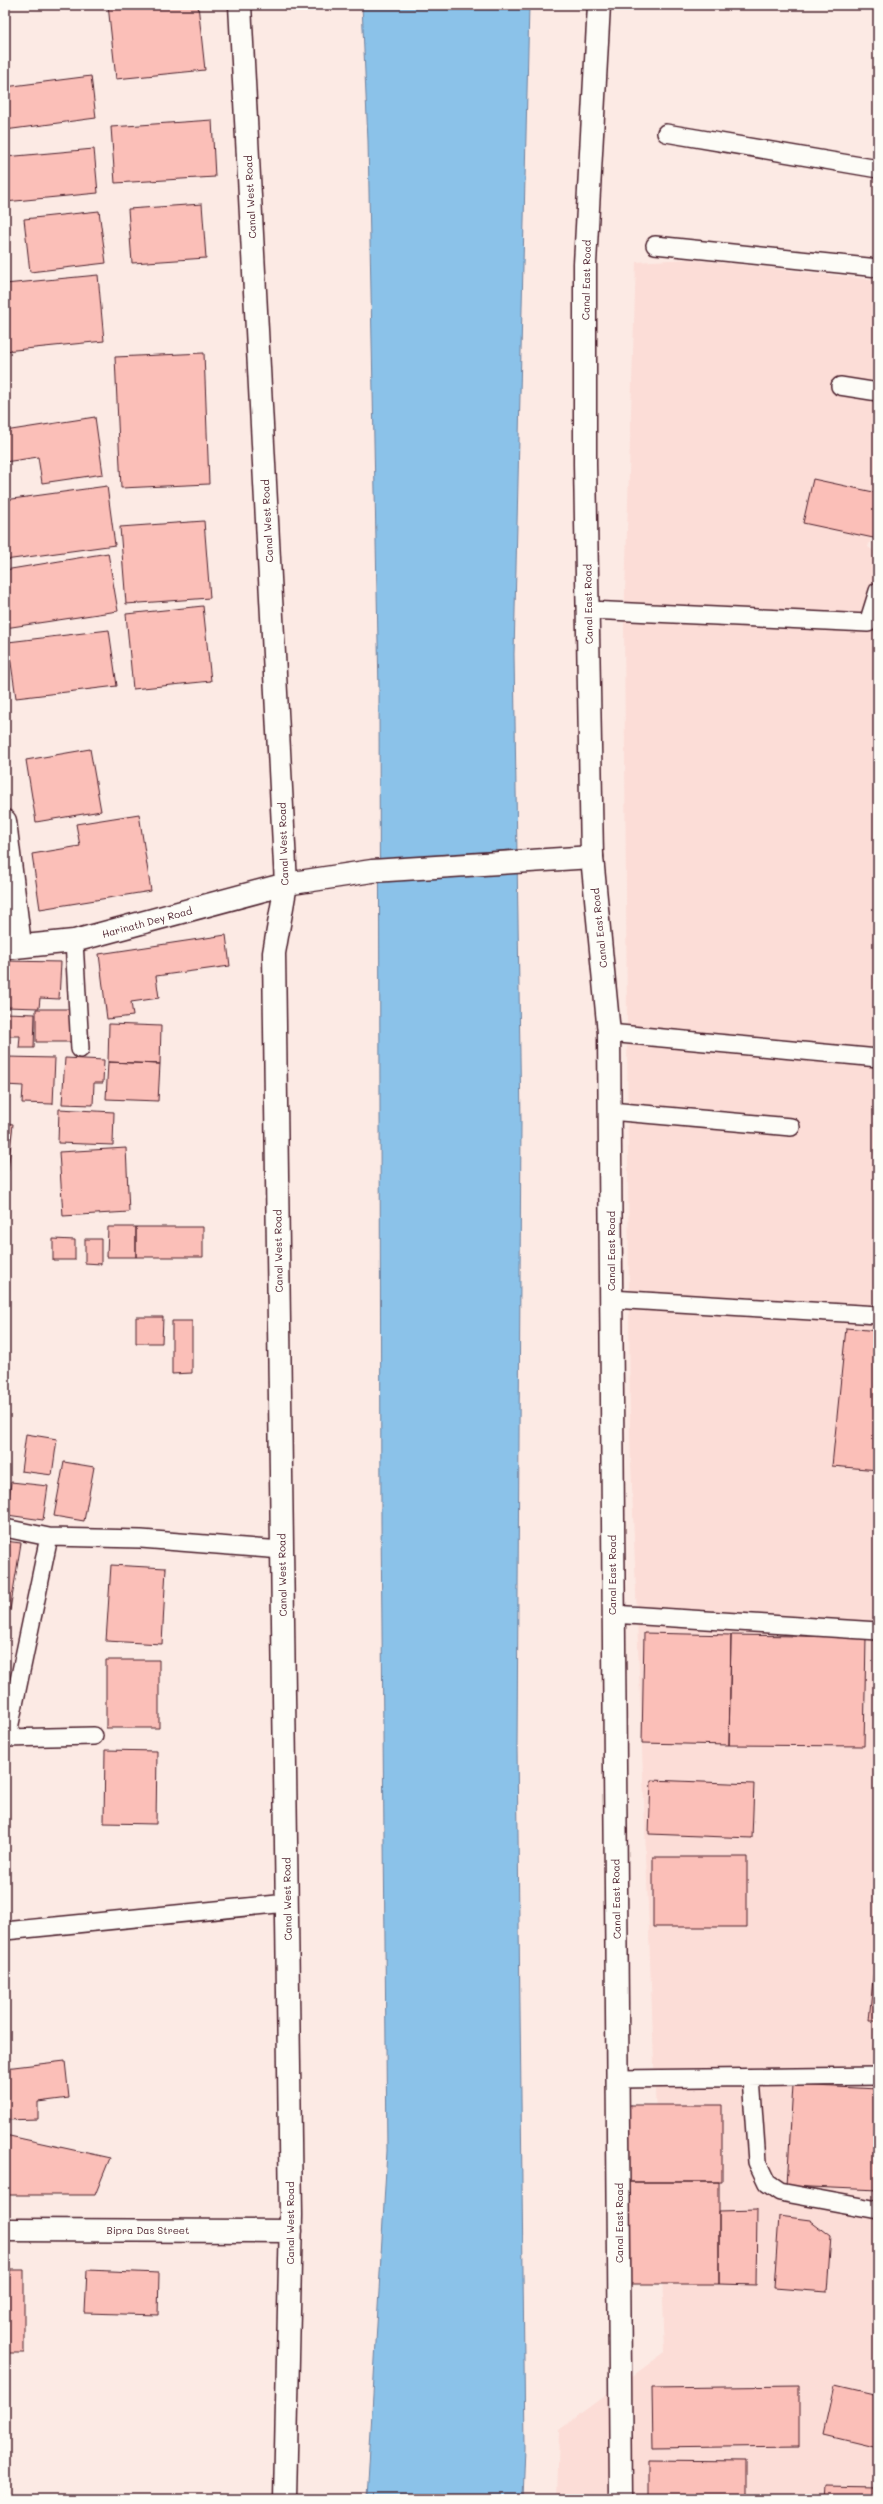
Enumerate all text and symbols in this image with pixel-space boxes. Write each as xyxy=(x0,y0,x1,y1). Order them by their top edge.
street label: Canal West Road xyxy=(241,155,259,239)
street label: Canal East Road xyxy=(578,240,594,320)
street label: Canal West Road xyxy=(258,479,276,563)
street label: Canal East Road xyxy=(580,564,596,644)
street label: Canal West Road xyxy=(275,802,291,886)
street label: Canal East Road xyxy=(588,887,610,969)
street label: Harinath Dey Road xyxy=(100,903,194,941)
street label: Canal West Road xyxy=(270,1209,286,1293)
street label: Canal East Road xyxy=(604,1211,618,1291)
street label: Canal West Road xyxy=(274,1533,290,1617)
street label: Canal East Road xyxy=(605,1535,619,1615)
street label: Canal West Road xyxy=(279,1857,295,1941)
street label: Canal East Road xyxy=(608,1859,624,1939)
street label: Canal West Road xyxy=(283,2181,297,2265)
street label: Canal East Road xyxy=(612,2183,626,2263)
street label: Bipra Das Street xyxy=(107,2223,189,2237)

